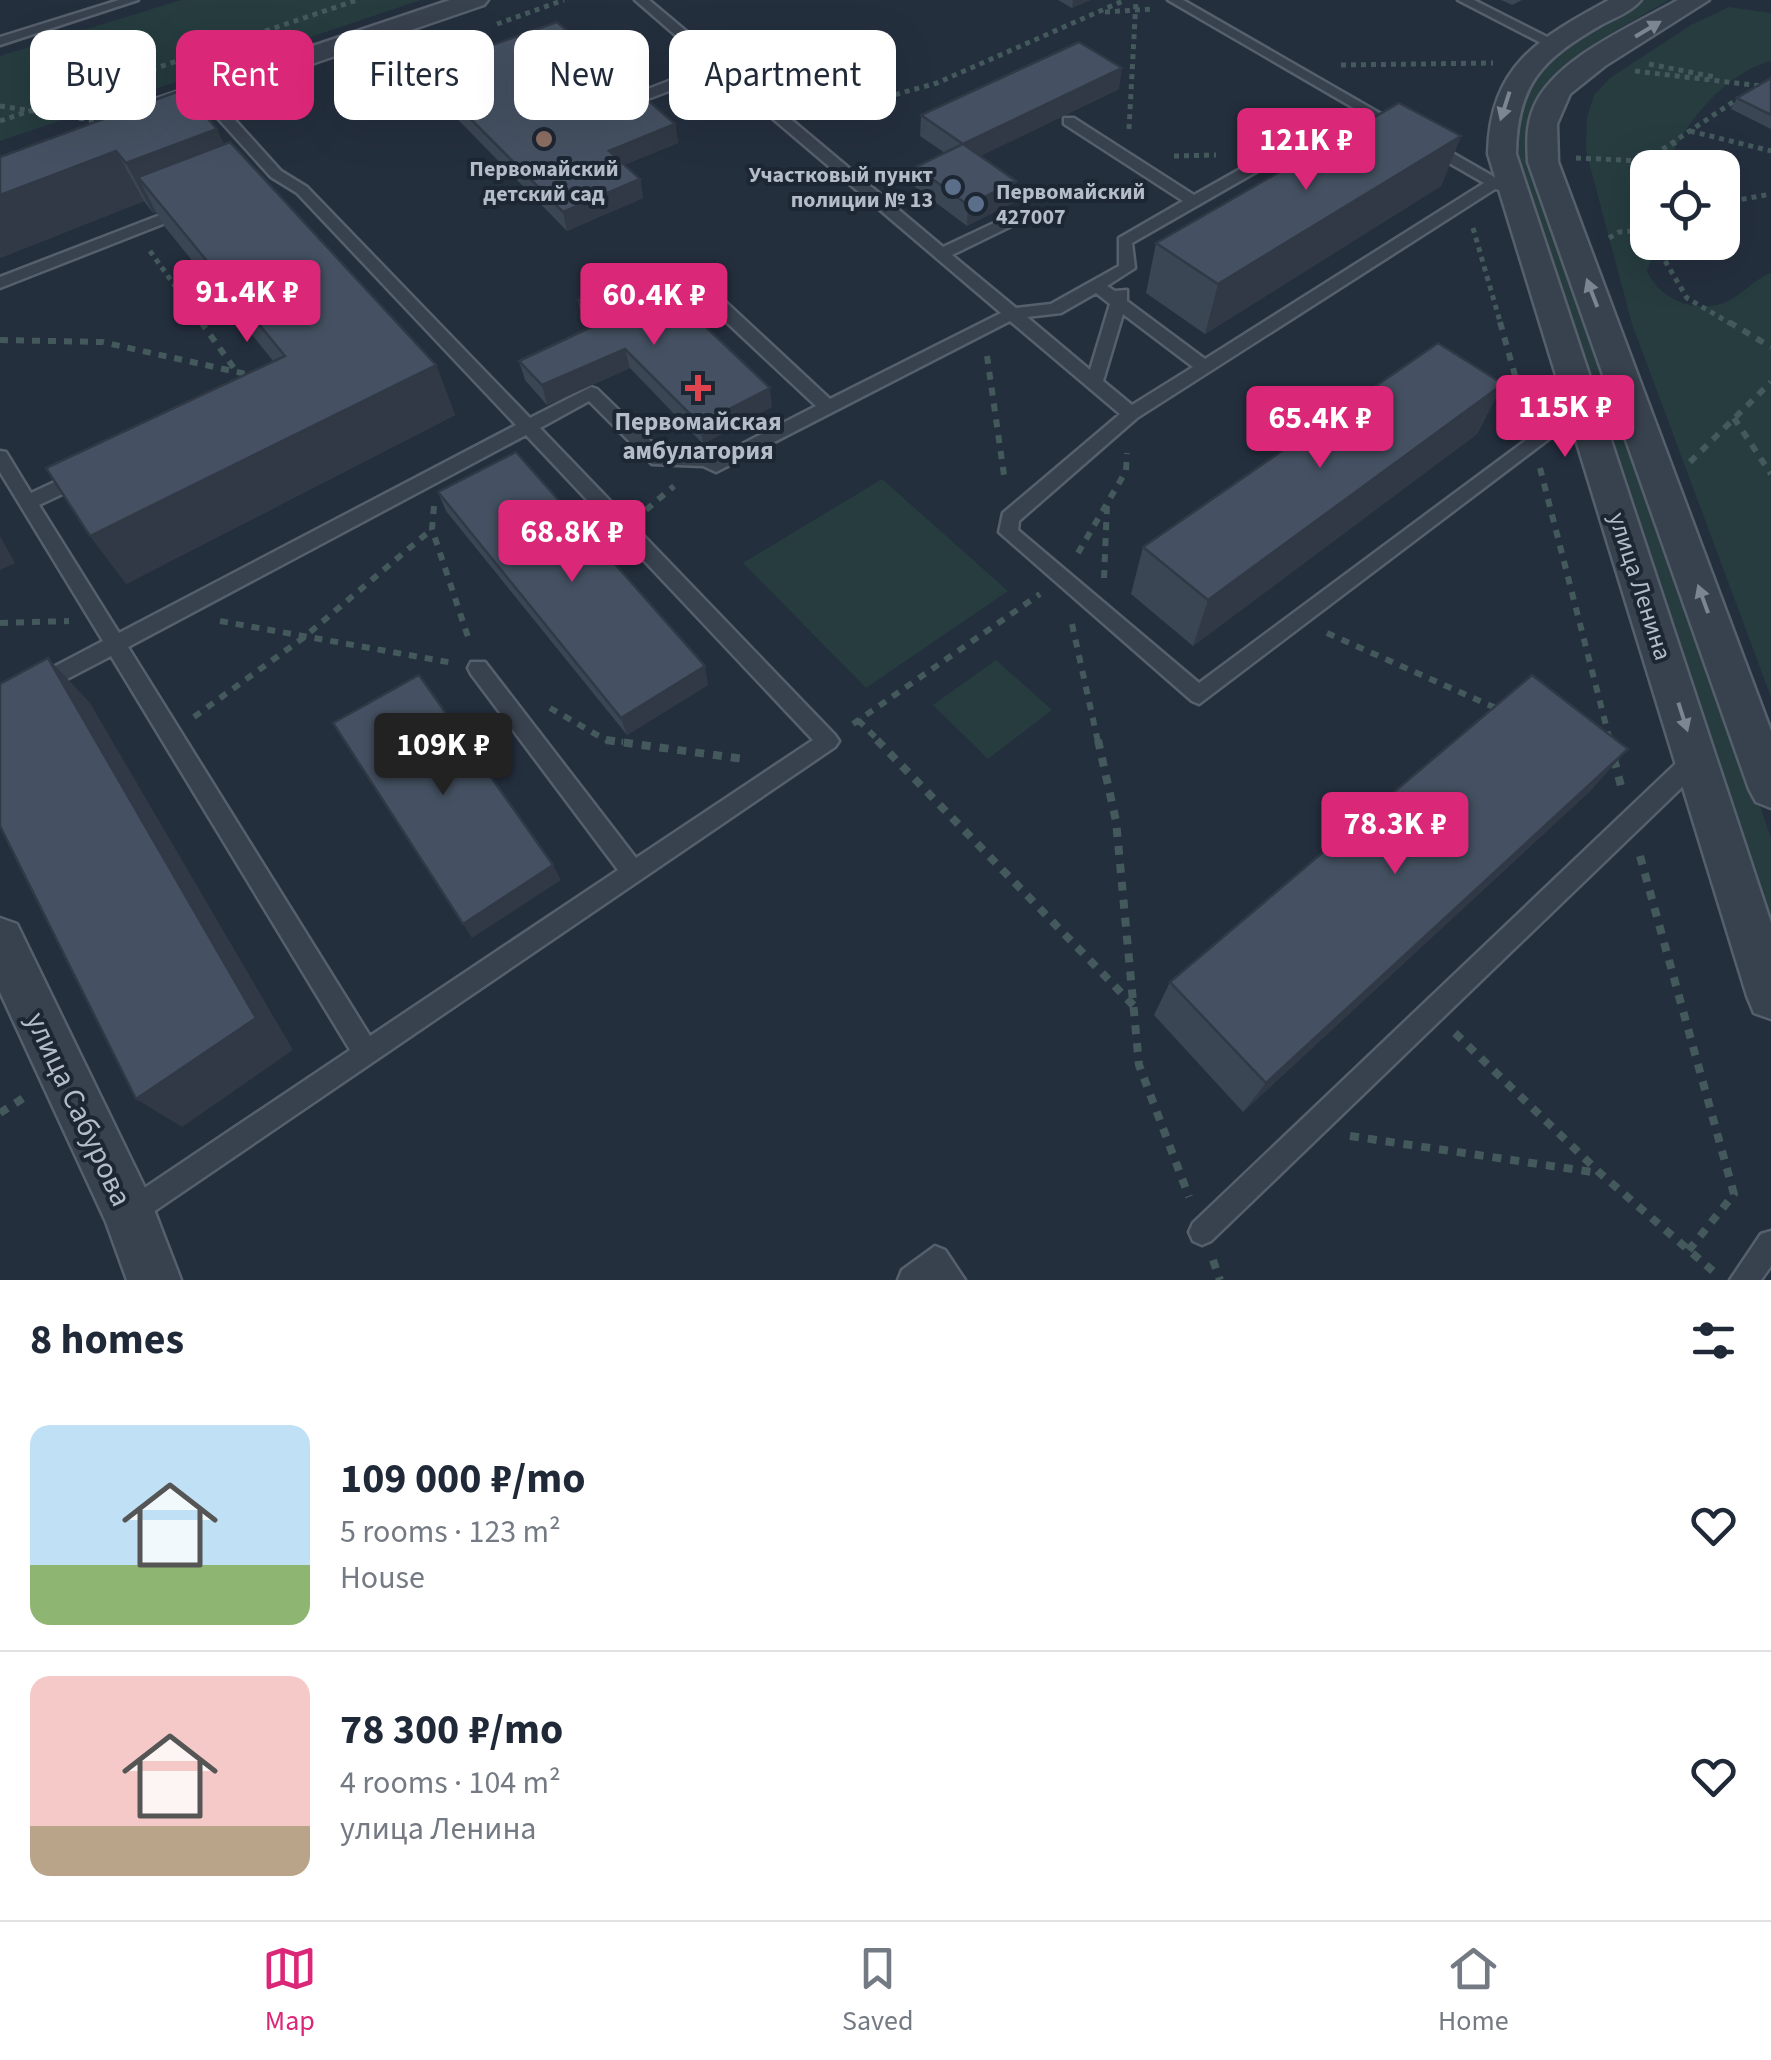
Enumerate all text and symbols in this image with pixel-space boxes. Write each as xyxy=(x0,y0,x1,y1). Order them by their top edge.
one-way arrow xyxy=(1634,21,1662,38)
chip: Buy xyxy=(30,30,156,120)
chip: Rent xyxy=(176,30,314,120)
chip: Filters xyxy=(334,30,494,120)
chip: New xyxy=(514,30,649,120)
chip: Apartment xyxy=(669,30,896,120)
one-way arrow xyxy=(1497,92,1512,122)
pin: 121K ₽ xyxy=(1225,108,1387,193)
text: 121K ₽ xyxy=(1259,117,1353,163)
marker: Первомайский детский сад xyxy=(533,128,555,150)
map controls xyxy=(1630,150,1740,260)
button: locate xyxy=(1630,150,1740,260)
place label: Первомайский детский сад xyxy=(469,153,619,210)
place label: Участковый пункт полиции № 13 xyxy=(749,159,933,216)
marker: Участковый пункт полиции № 13 xyxy=(942,176,964,198)
place label: Первомайский 427007 xyxy=(996,176,1145,233)
marker: Первомайский 427007 xyxy=(965,193,987,215)
pin: 91.4K ₽ xyxy=(155,260,339,345)
pin: 60.4K ₽ xyxy=(562,263,746,348)
text: 91.4K ₽ xyxy=(195,269,299,315)
text: 60.4K ₽ xyxy=(602,272,706,318)
one-way arrow xyxy=(1583,278,1599,308)
marker: Первомайская амбулатория xyxy=(685,375,711,401)
pin: 115K ₽ xyxy=(1484,375,1646,460)
text: 115K ₽ xyxy=(1518,384,1612,430)
pin: 65.4K ₽ xyxy=(1228,386,1412,471)
text: 65.4K ₽ xyxy=(1268,395,1372,441)
place label: Первомайская амбулатория xyxy=(614,404,782,469)
pin: 68.8K ₽ xyxy=(480,500,664,585)
street label: улица Ленина xyxy=(1599,508,1681,665)
text: 68.8K ₽ xyxy=(520,509,624,555)
one-way arrow xyxy=(1694,583,1709,613)
one-way arrow xyxy=(1676,702,1691,732)
pin: 109K ₽ xyxy=(362,713,524,798)
text: 109K ₽ xyxy=(396,722,490,768)
pin: 78.3K ₽ xyxy=(1303,792,1487,877)
text: 78.3K ₽ xyxy=(1343,801,1447,847)
street label: улица Сабурова xyxy=(15,1005,142,1214)
text: 8 homes xyxy=(30,1310,184,1370)
icon: filters xyxy=(1686,1313,1741,1368)
text: 109 000 ₽/mo xyxy=(340,1449,586,1509)
icon: home xyxy=(110,1465,230,1585)
icon: heart xyxy=(1686,1498,1741,1553)
text: 5 rooms · 123 m² xyxy=(340,1509,561,1555)
text: House xyxy=(340,1555,425,1601)
text: 78 300 ₽/mo xyxy=(340,1700,563,1760)
icon: home xyxy=(110,1716,230,1836)
icon: heart xyxy=(1686,1749,1741,1804)
text: 4 rooms · 104 m² xyxy=(340,1760,561,1806)
text: улица Ленина xyxy=(340,1806,537,1852)
tab: Map xyxy=(262,1941,317,2041)
tab: Saved xyxy=(842,1941,913,2041)
tab: Home xyxy=(1438,1941,1509,2041)

